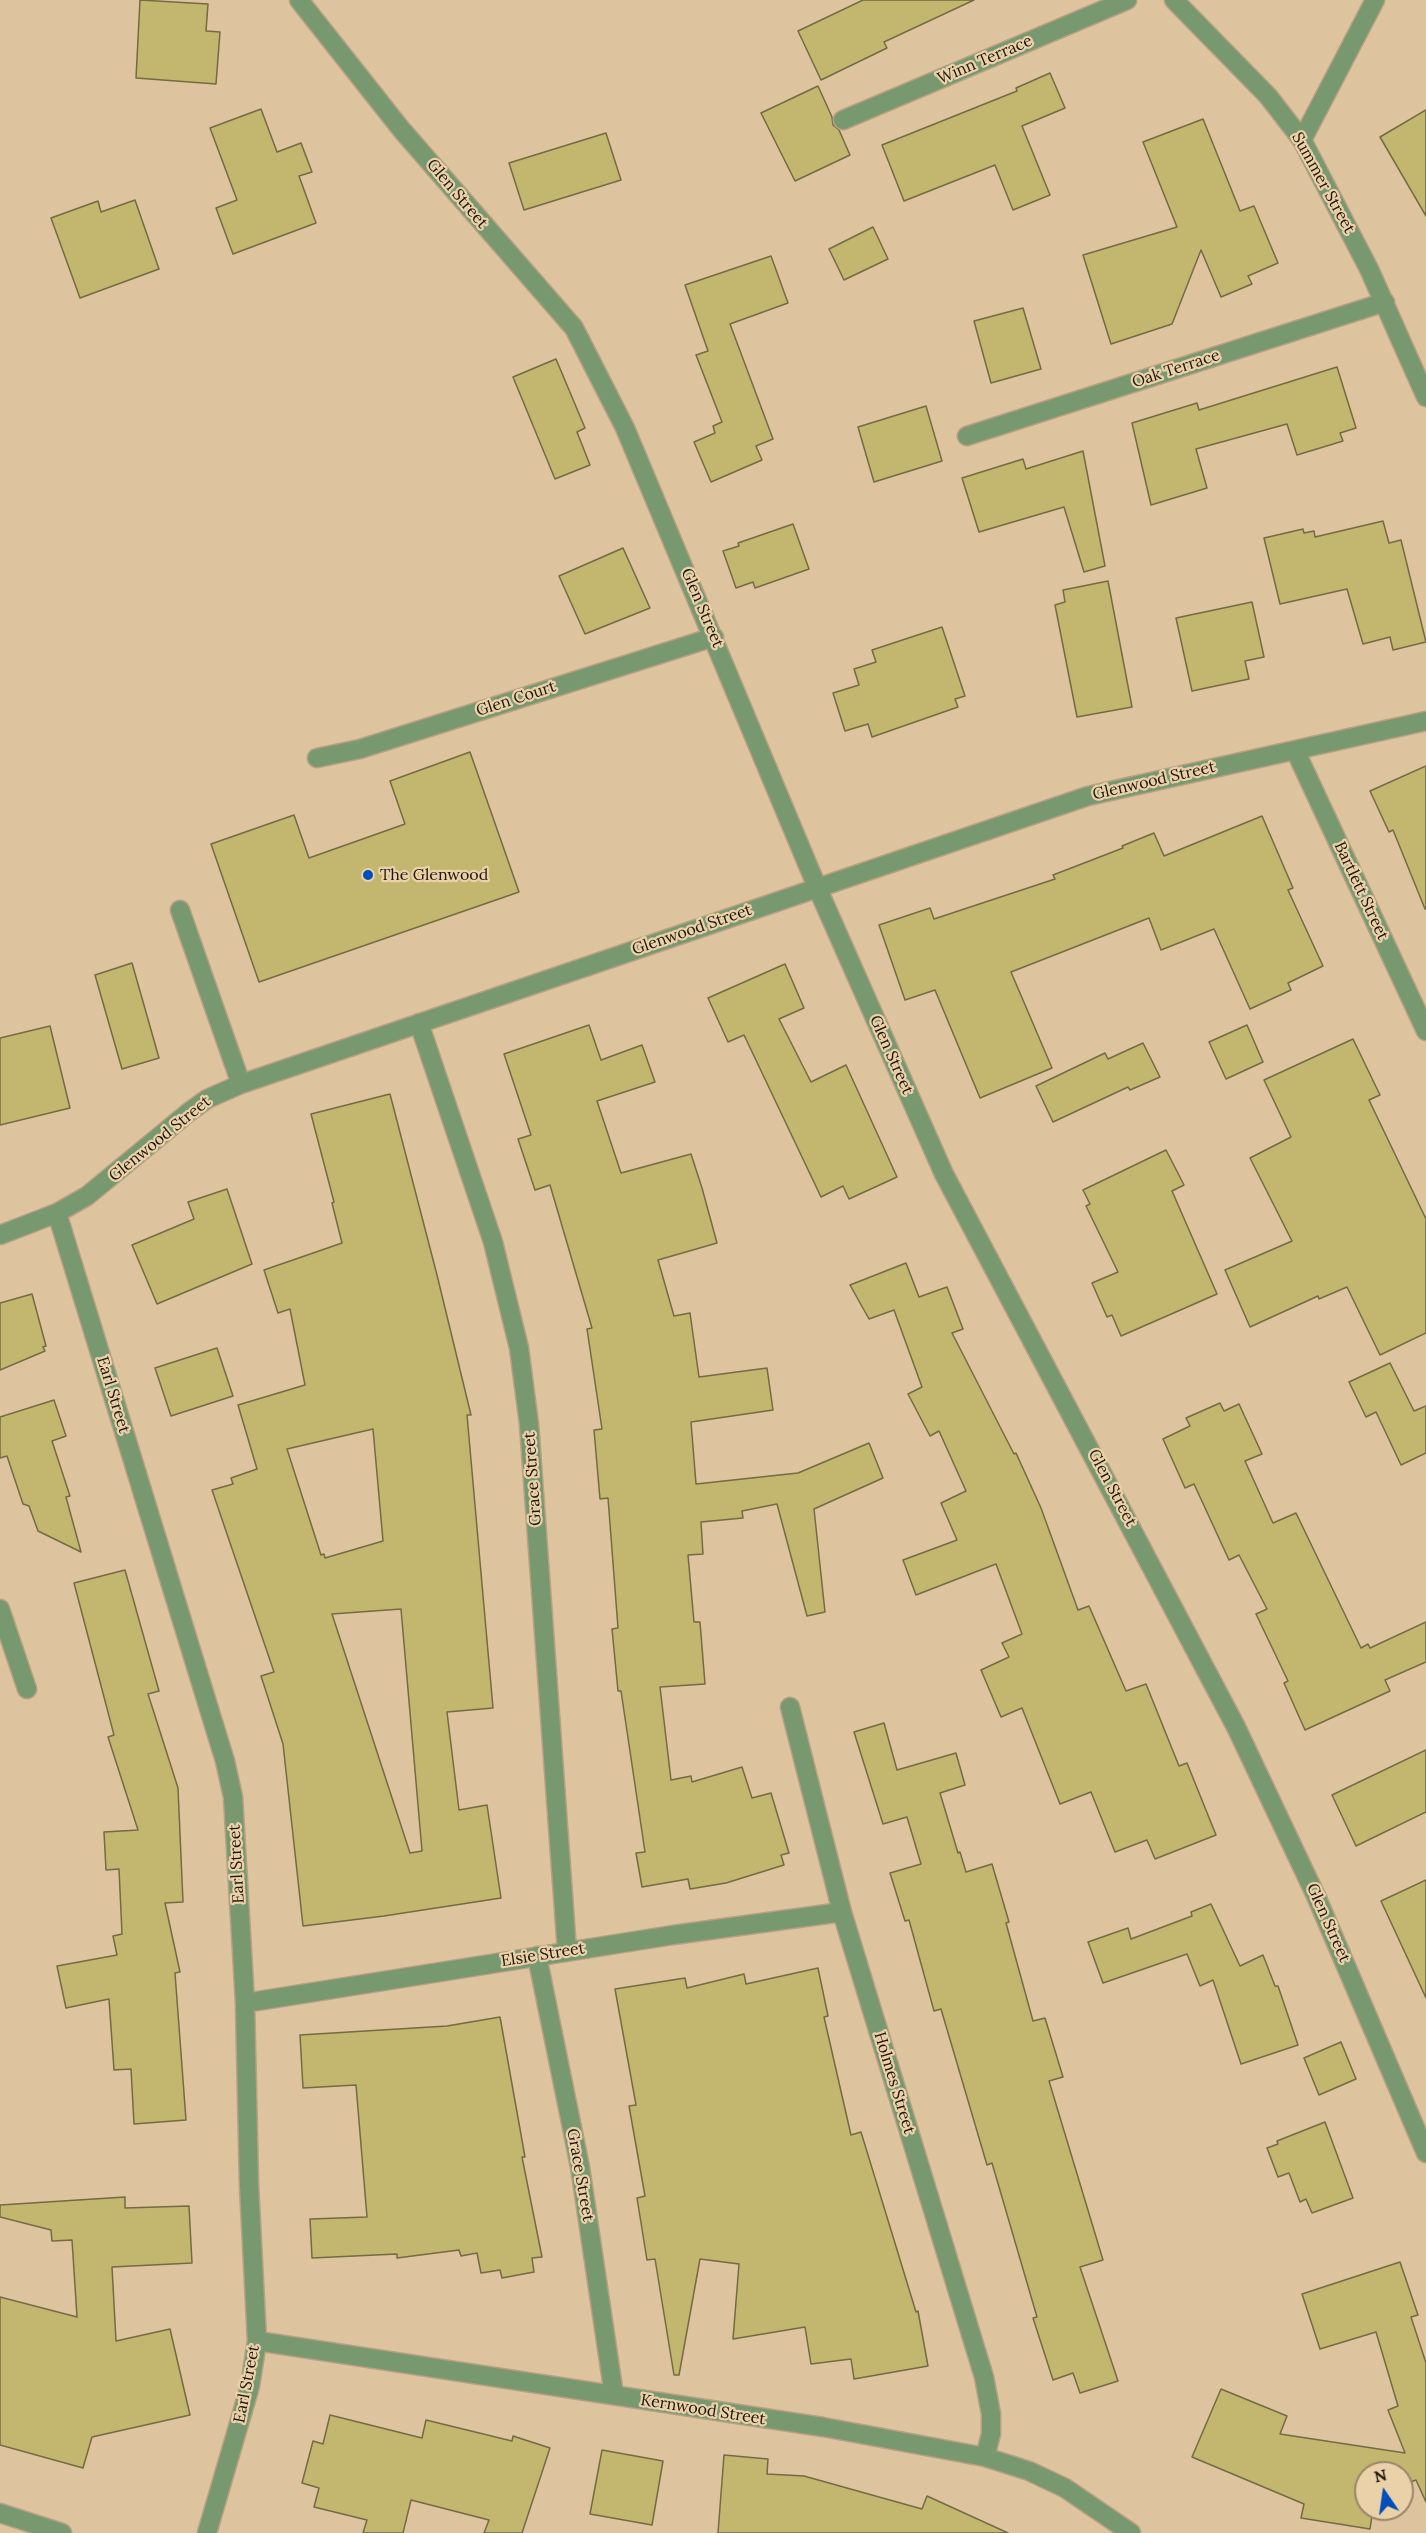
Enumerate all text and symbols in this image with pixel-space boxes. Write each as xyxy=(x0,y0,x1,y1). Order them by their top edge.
street label: Winn Terrace xyxy=(935,31,1035,89)
street label: Summer Street xyxy=(1287,129,1359,237)
street label: Glen Street xyxy=(422,155,492,233)
street label: Oak Terrace xyxy=(1130,346,1222,392)
street label: Glen Street xyxy=(677,565,727,651)
street label: Glen Court xyxy=(474,677,558,721)
street label: Glenwood Street xyxy=(1091,758,1217,804)
street label: Bartlett Street xyxy=(1330,839,1392,943)
place label: The Glenwood xyxy=(380,865,488,885)
marker: The Glenwood xyxy=(361,868,375,882)
street label: Glenwood Street xyxy=(630,901,754,959)
street label: Glen Street xyxy=(865,1013,917,1097)
street label: Glenwood Street xyxy=(105,1092,215,1186)
street label: Earl Street xyxy=(92,1354,134,1436)
street label: Grace Street xyxy=(520,1431,546,1527)
street label: Glen Street xyxy=(1084,1446,1140,1530)
street label: Earl Street xyxy=(225,1824,249,1904)
street label: Glen Street xyxy=(1302,1881,1354,1965)
street label: Elsie Street xyxy=(500,1939,586,1971)
street label: Holmes Street xyxy=(869,2030,919,2136)
street label: Grace Street xyxy=(562,2127,598,2223)
street label: Earl Street xyxy=(230,2343,264,2425)
street label: Kernwood Street xyxy=(639,2391,767,2429)
north arrow xyxy=(1354,2461,1414,2521)
text: N xyxy=(1372,2464,1389,2487)

